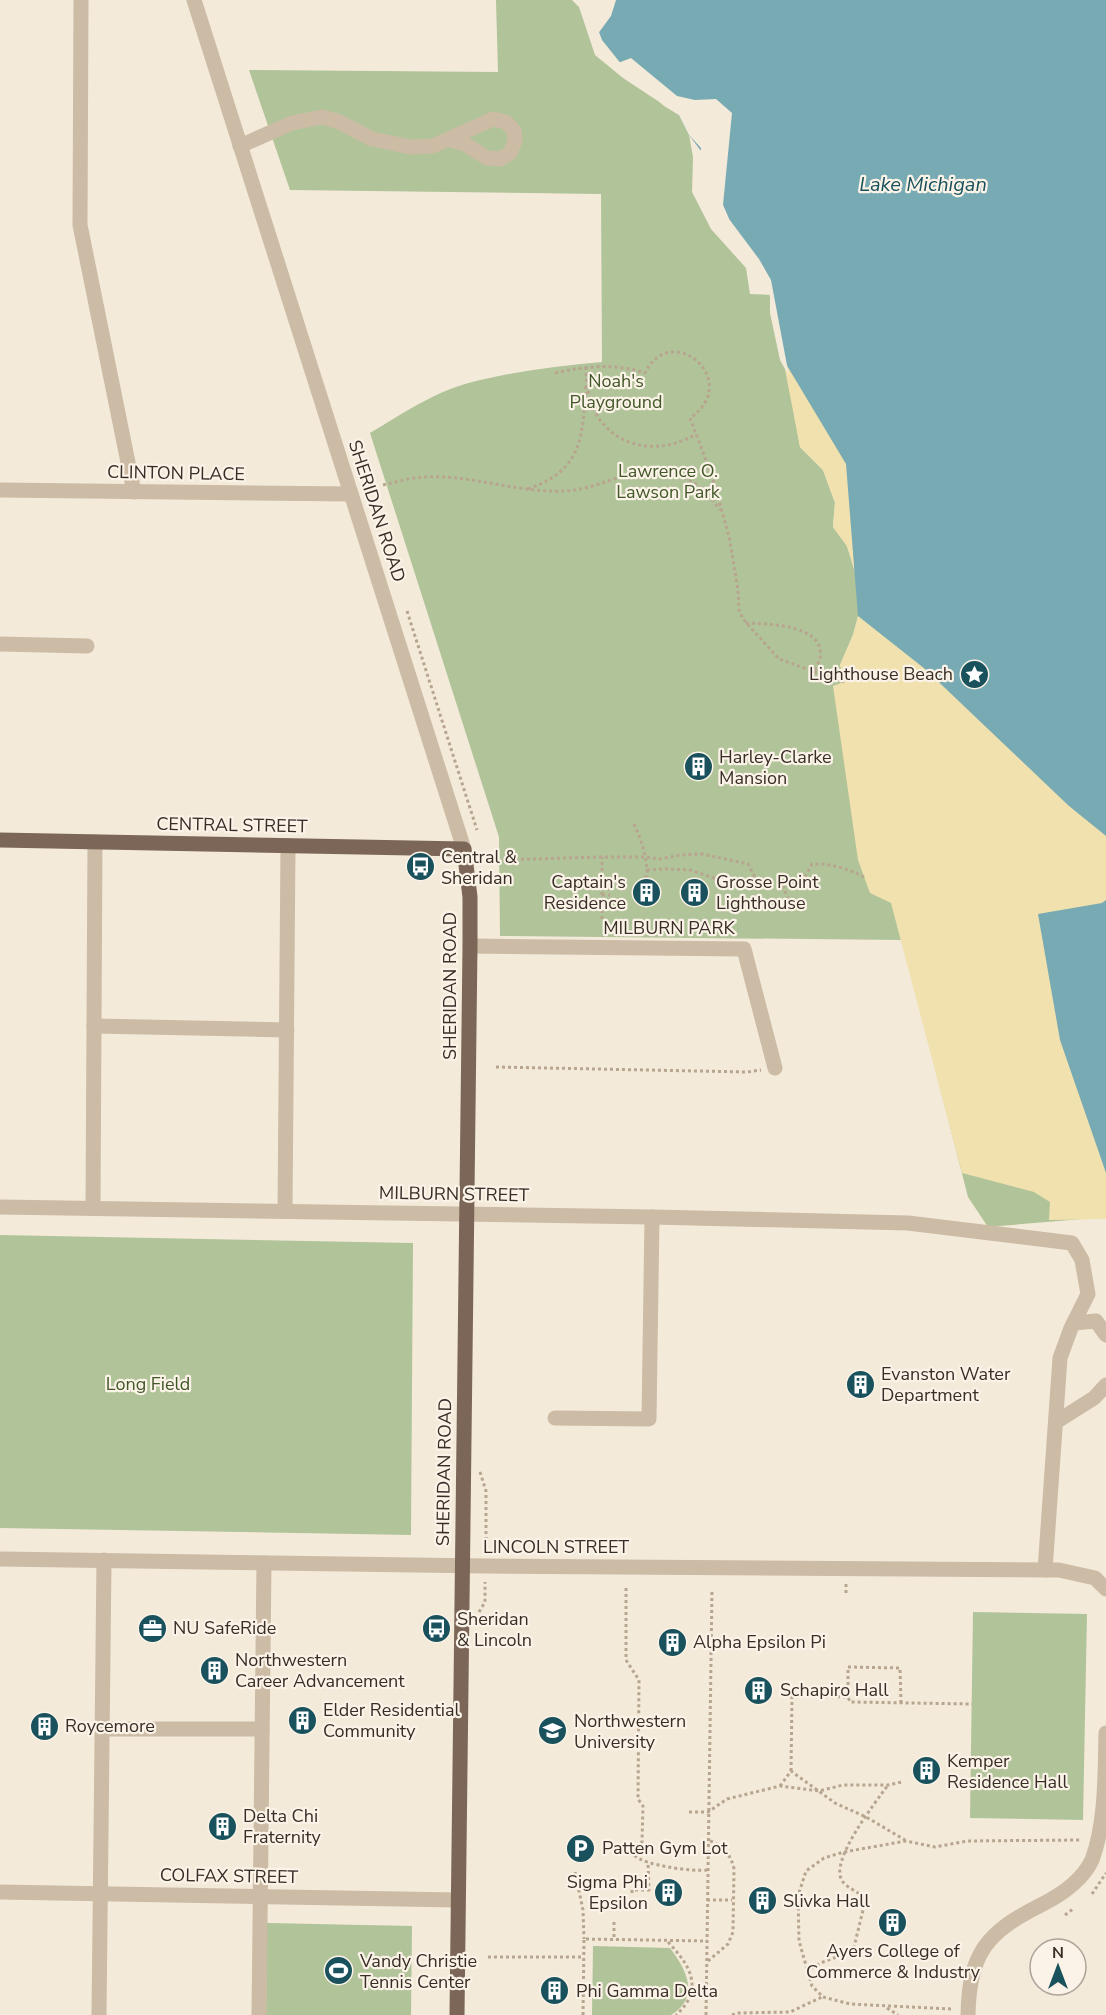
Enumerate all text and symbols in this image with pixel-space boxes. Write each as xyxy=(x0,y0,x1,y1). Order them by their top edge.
water label: Lake Michigan xyxy=(859,171,987,198)
park label: Noah's Playground xyxy=(570,369,663,414)
street label: SHERIDAN ROAD xyxy=(343,437,411,585)
park label: Lawrence O. Lawson Park xyxy=(616,459,721,504)
street label: CLINTON PLACE xyxy=(107,460,245,486)
place icon: Lighthouse Beach xyxy=(958,658,990,690)
place label: Lighthouse Beach xyxy=(809,662,953,686)
place label: Harley-Clarke Mansion xyxy=(719,745,832,790)
building icon: Harley-Clarke Mansion xyxy=(682,751,714,783)
street label: CENTRAL STREET xyxy=(156,812,308,838)
place label: Central & Sheridan xyxy=(441,845,517,890)
bus stop icon: Central & Sheridan xyxy=(404,851,436,883)
place label: Captain's Residence xyxy=(544,870,626,915)
place label: Grosse Point Lighthouse xyxy=(716,870,819,915)
building icon: Captain's Residence xyxy=(631,876,663,908)
building icon: Grosse Point Lighthouse xyxy=(679,876,711,908)
street label: SHERIDAN ROAD xyxy=(438,912,462,1060)
street label: MILBURN PARK xyxy=(603,916,736,940)
street label: MILBURN STREET xyxy=(379,1181,530,1207)
place label: Evanston Water Department xyxy=(881,1362,1011,1407)
building icon: Evanston Water Department xyxy=(844,1368,876,1400)
park label: Long Field xyxy=(106,1372,190,1396)
street label: SHERIDAN ROAD xyxy=(431,1398,457,1546)
street label: LINCOLN STREET xyxy=(483,1535,629,1559)
place label: Sheridan & Lincoln xyxy=(457,1607,532,1652)
office icon: NU SafeRide xyxy=(136,1612,168,1644)
bus stop icon: Sheridan & Lincoln xyxy=(420,1613,452,1645)
place label: NU SafeRide xyxy=(173,1616,276,1640)
building icon: Alpha Epsilon Pi xyxy=(656,1626,688,1658)
place label: Alpha Epsilon Pi xyxy=(693,1630,826,1654)
place label: Northwestern Career Advancement xyxy=(235,1648,405,1693)
building icon: Northwestern Career Advancement xyxy=(198,1654,230,1686)
building icon: Schapiro Hall xyxy=(743,1674,775,1706)
place label: Schapiro Hall xyxy=(780,1678,889,1702)
place label: Elder Residential Community xyxy=(323,1698,460,1743)
building icon: Elder Residential Community xyxy=(286,1704,318,1736)
place label: Northwestern University xyxy=(574,1709,686,1754)
building icon: Roycemore xyxy=(28,1710,60,1742)
place label: Roycemore xyxy=(65,1714,155,1738)
school or university icon: Northwestern University xyxy=(537,1715,569,1747)
place label: Kemper Residence Hall xyxy=(947,1749,1068,1794)
building icon: Kemper Residence Hall xyxy=(910,1755,942,1787)
place label: Delta Chi Fraternity xyxy=(243,1804,322,1849)
building icon: Delta Chi Fraternity xyxy=(206,1810,238,1842)
parking icon: Patten Gym Lot xyxy=(565,1832,597,1864)
place label: Patten Gym Lot xyxy=(602,1836,728,1860)
street label: COLFAX STREET xyxy=(160,1863,299,1889)
place label: Sigma Phi Epsilon xyxy=(567,1870,648,1915)
building icon: Sigma Phi Epsilon xyxy=(653,1876,685,1908)
building icon: Slivka Hall xyxy=(746,1885,778,1917)
place label: Slivka Hall xyxy=(783,1889,870,1913)
building icon: Ayers College of Commerce & Industry xyxy=(877,1906,909,1938)
north arrow xyxy=(1028,1937,1088,1997)
place label: Ayers College of Commerce & Industry xyxy=(806,1939,981,1984)
text: N xyxy=(1052,1942,1064,1964)
place label: Vandy Christie Tennis Center xyxy=(359,1949,477,1994)
sports icon: Vandy Christie Tennis Center xyxy=(323,1955,355,1987)
building icon: Phi Gamma Delta xyxy=(539,1975,571,2007)
place label: Phi Gamma Delta xyxy=(576,1979,718,2003)

